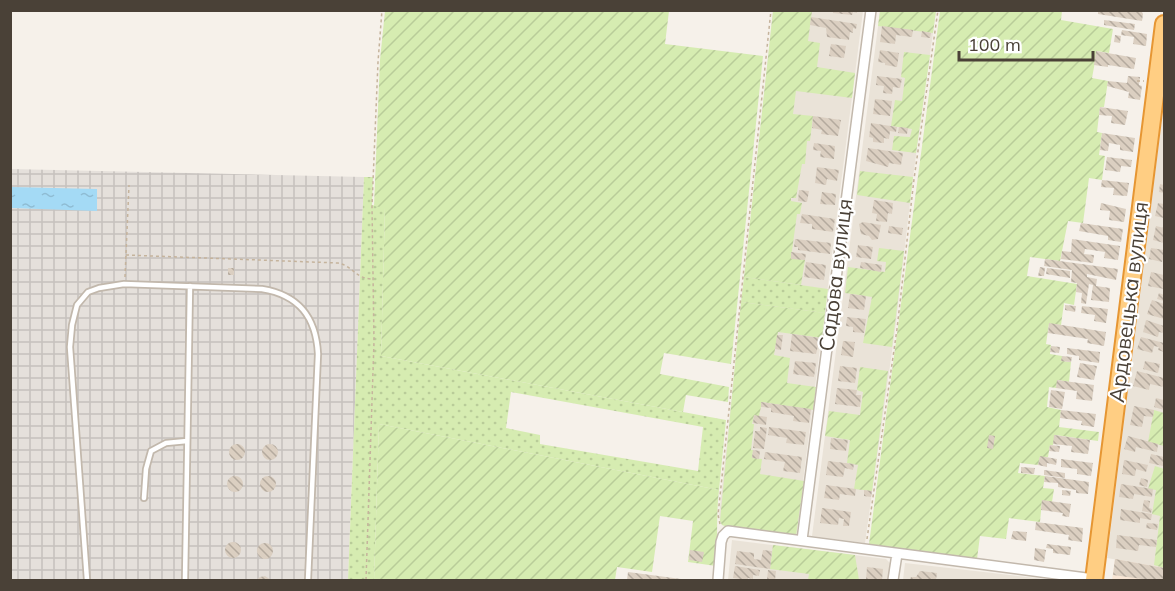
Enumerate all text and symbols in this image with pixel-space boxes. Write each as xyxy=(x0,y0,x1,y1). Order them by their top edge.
scale bar xyxy=(959,24,1092,62)
text: 100 m xyxy=(968,33,1021,56)
street label: Садова вулиця xyxy=(813,197,857,353)
street label: Ардовецька вулиця xyxy=(1103,200,1153,404)

